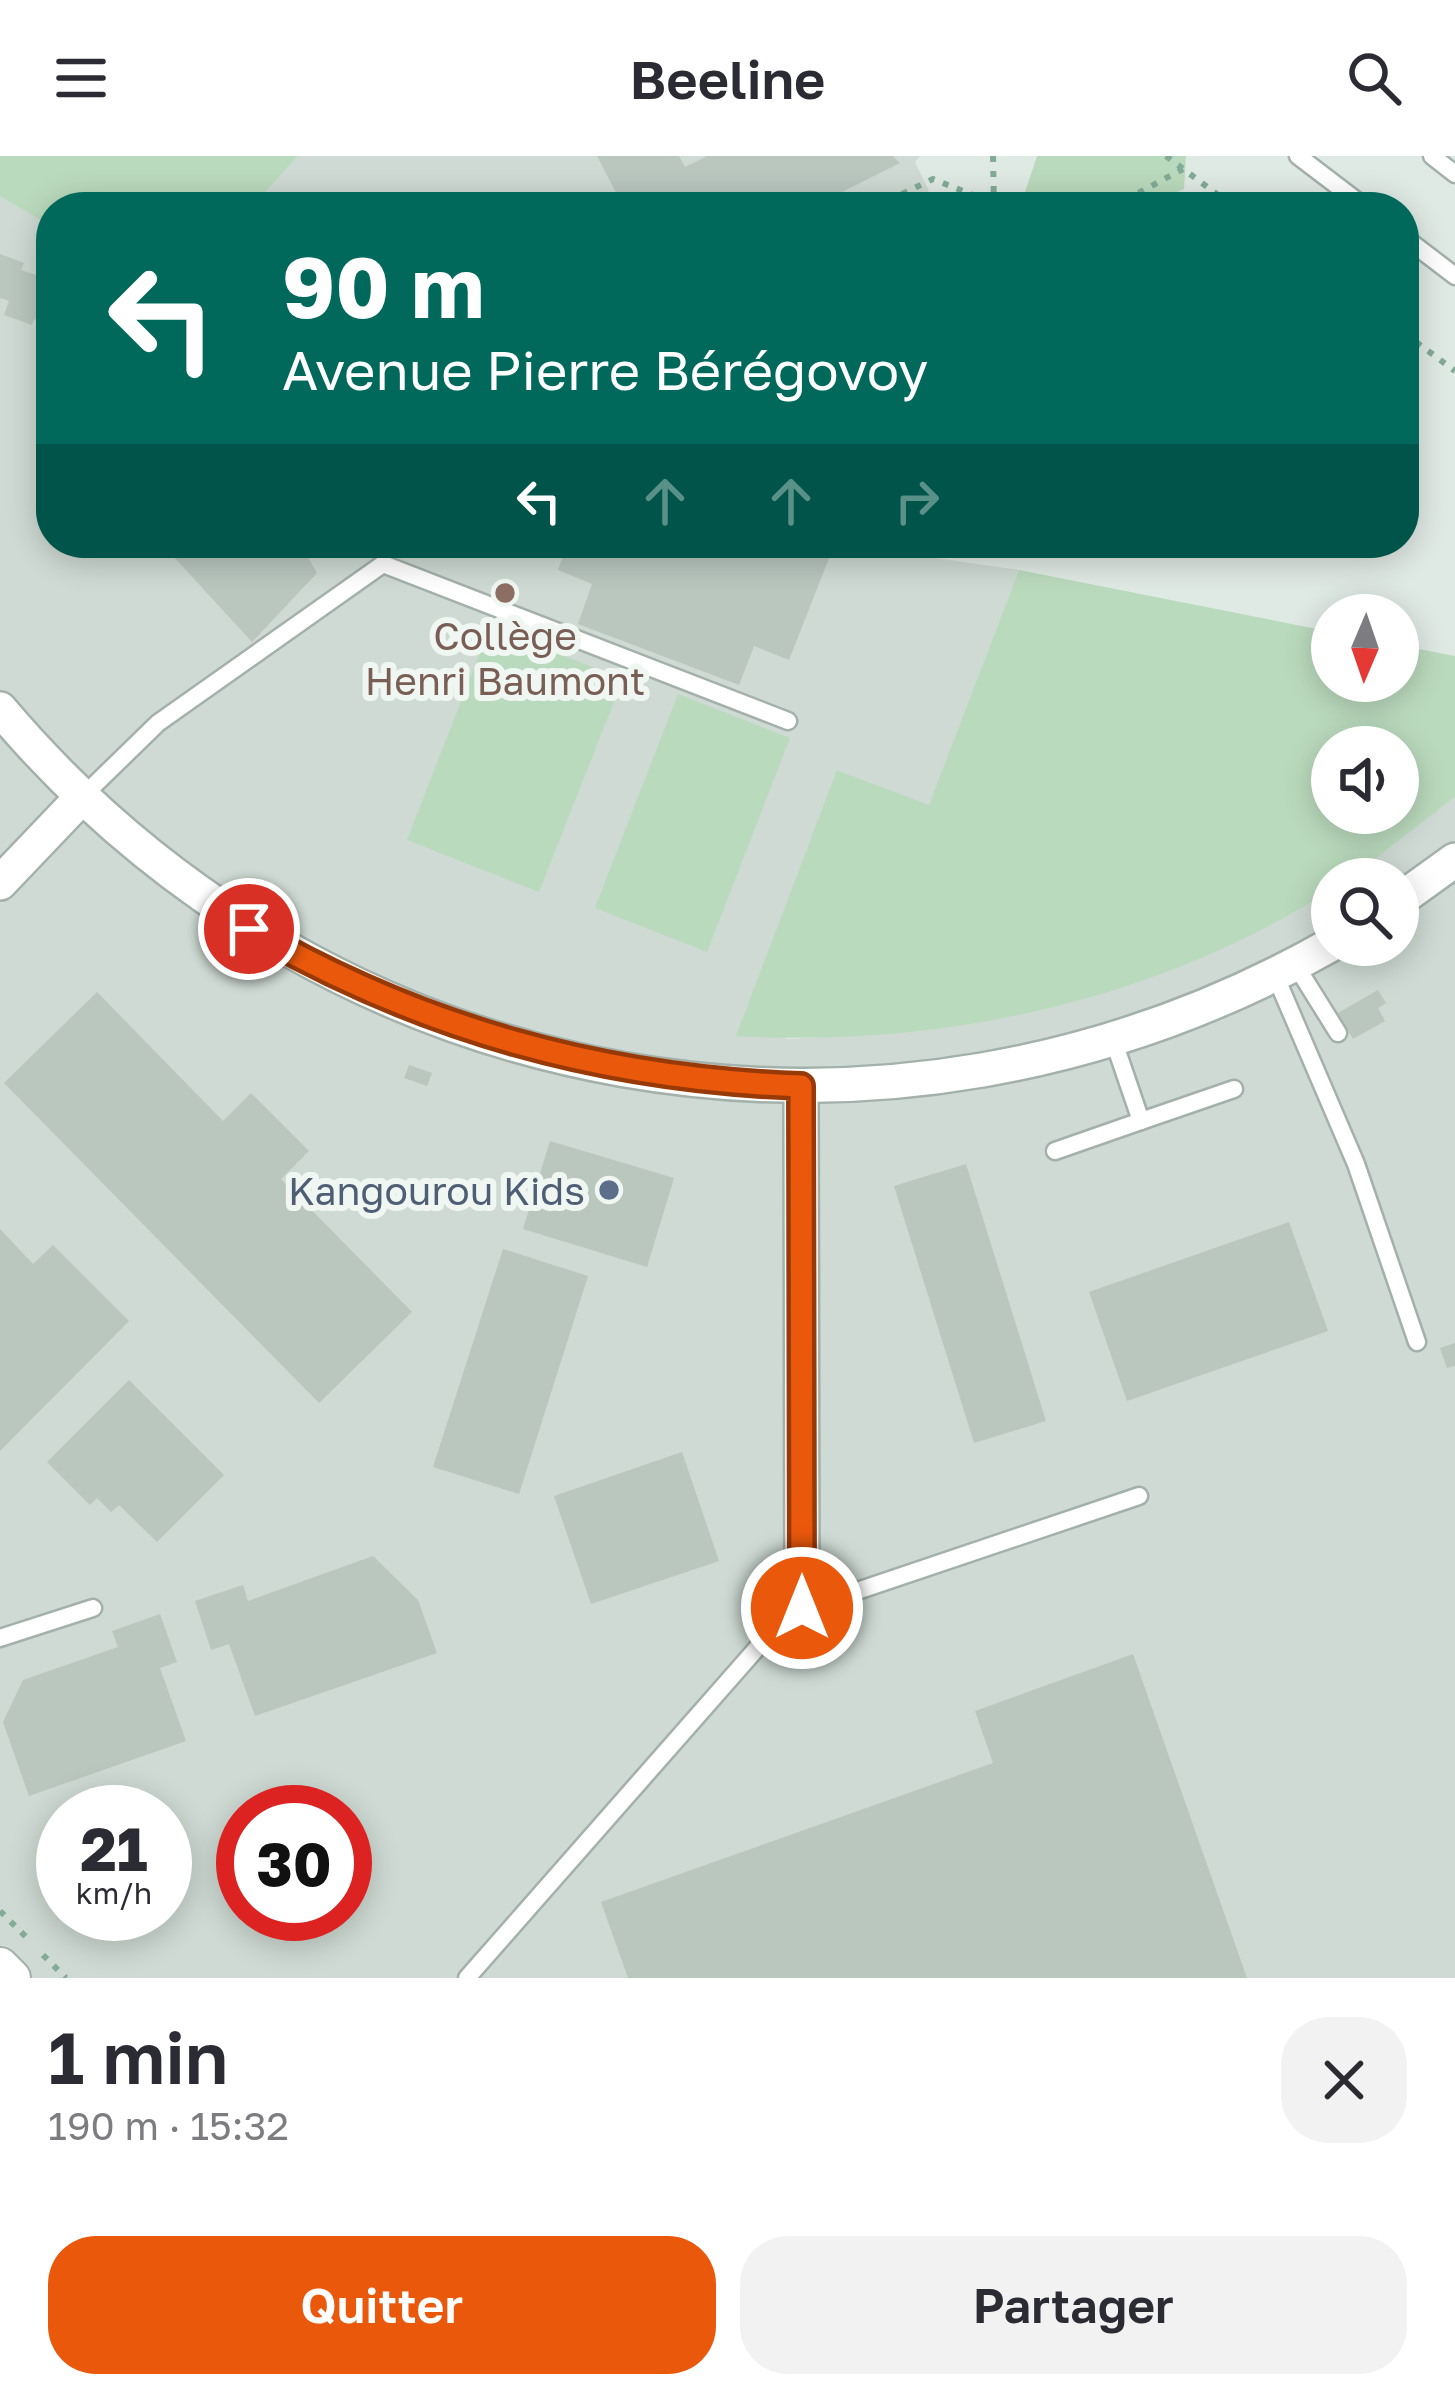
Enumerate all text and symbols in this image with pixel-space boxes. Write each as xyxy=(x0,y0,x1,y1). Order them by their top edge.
icon: menu xyxy=(48,45,114,111)
icon: search xyxy=(1341,45,1407,111)
text: Beeline xyxy=(630,46,825,111)
text: 90 m xyxy=(282,236,484,336)
icon: left xyxy=(84,240,240,396)
text: Avenue Pierre Bérégovoy xyxy=(282,337,928,402)
icon: left xyxy=(506,468,572,534)
icon: ahead xyxy=(632,468,698,534)
icon: ahead xyxy=(758,468,824,534)
icon: right xyxy=(884,468,950,534)
marker: Collège Henri Baumont xyxy=(492,580,518,606)
north arrow xyxy=(1311,594,1419,702)
map controls xyxy=(1311,594,1419,966)
place label: Collège Henri Baumont xyxy=(365,612,645,704)
button: sound xyxy=(1311,726,1419,834)
button: search xyxy=(1311,858,1419,966)
pin xyxy=(198,878,300,980)
icon: arrive xyxy=(216,896,282,962)
place label: Kangourou Kids xyxy=(288,1167,585,1214)
marker: Kangourou Kids xyxy=(596,1177,622,1203)
position arrow xyxy=(739,1545,865,1671)
speed limit sign: 30 xyxy=(216,1785,372,1941)
text: 21 xyxy=(80,1812,148,1884)
text: km/h xyxy=(76,1875,152,1911)
text: 1 min xyxy=(48,2013,228,2100)
button: close xyxy=(1281,2017,1407,2143)
text: 190 m · 15:32 xyxy=(48,2102,289,2149)
button: Quitter xyxy=(48,2236,716,2374)
button: Partager xyxy=(740,2236,1407,2374)

